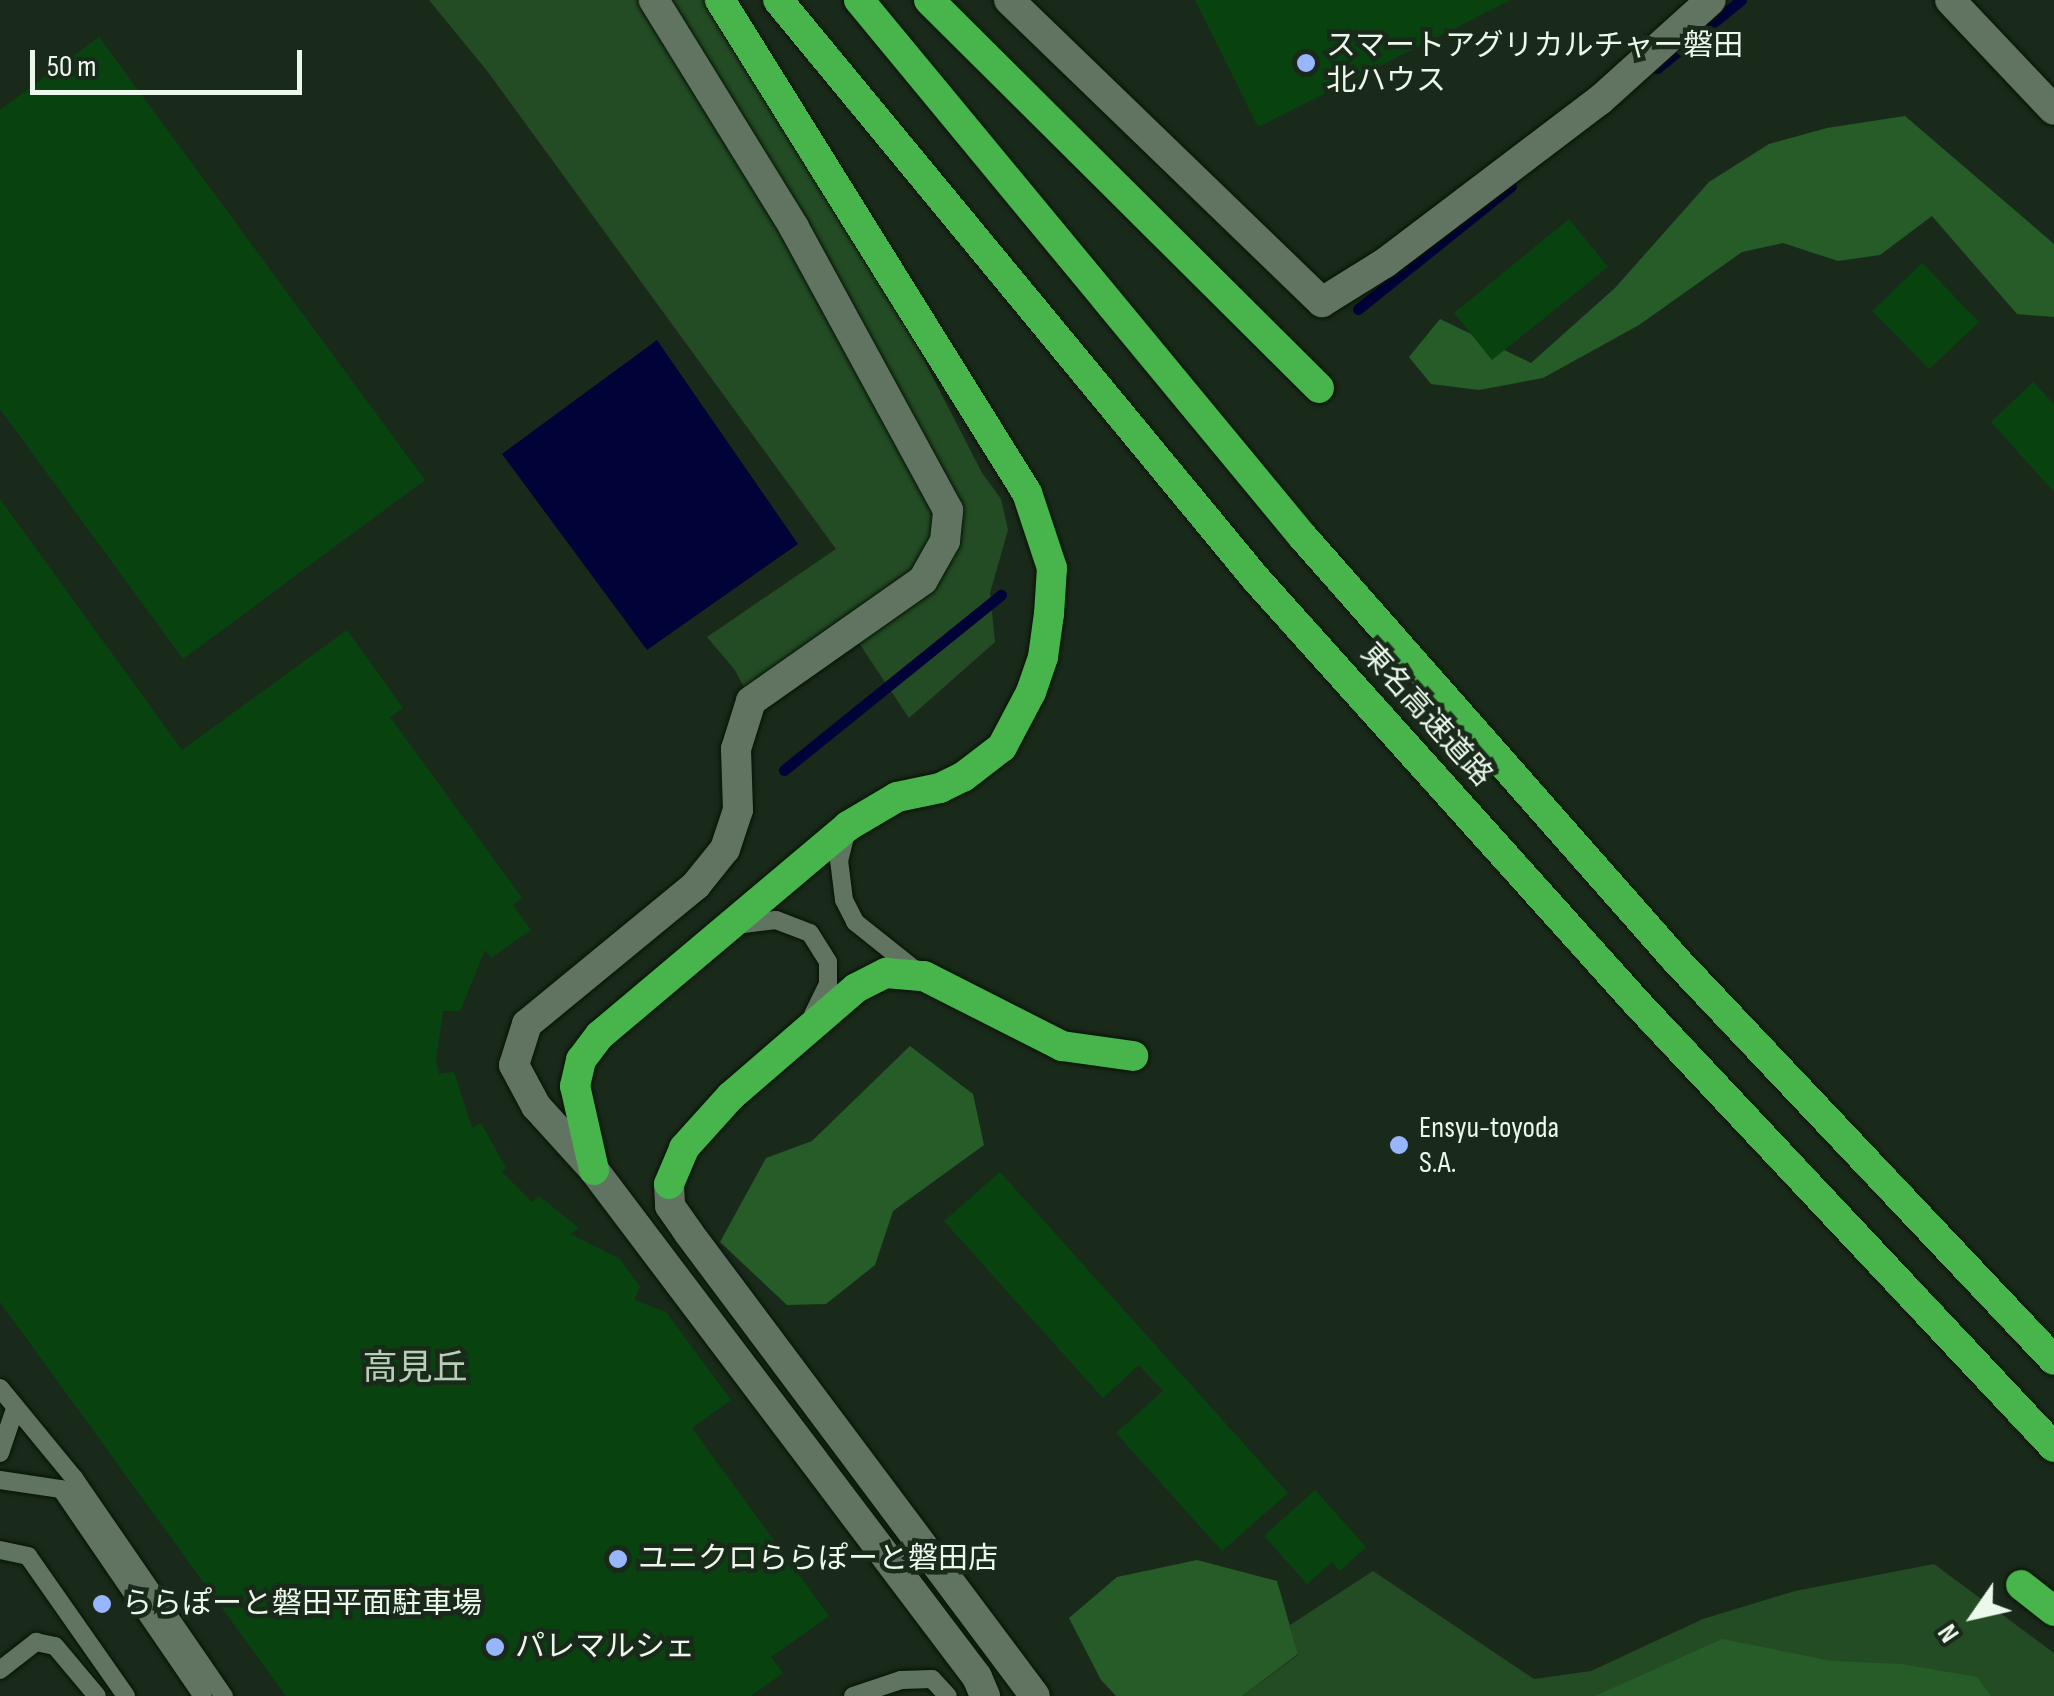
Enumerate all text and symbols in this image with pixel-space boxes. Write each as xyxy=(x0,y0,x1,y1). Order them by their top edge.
place label: スマートアグリカルチャー磐田 北ハウス xyxy=(1326,28,1746,98)
scale bar xyxy=(35,30,308,92)
text: 50 m xyxy=(47,49,96,85)
marker: スマートアグリカルチャー磐田 北ハウス xyxy=(1295,52,1317,74)
street label: 東名高速道路 xyxy=(1352,636,1500,794)
place label: Ensyu-toyoda S.A. xyxy=(1419,1110,1559,1180)
marker: Ensyu-toyoda S.A. xyxy=(1388,1134,1410,1156)
district label: 高見丘 xyxy=(363,1348,467,1390)
place label: ユニクロららぽーと磐田店 xyxy=(638,1541,998,1577)
marker: ユニクロららぽーと磐田店 xyxy=(607,1548,629,1570)
north arrow xyxy=(1924,1566,2024,1666)
place label: ららぽーと磐田平面駐車場 xyxy=(122,1586,482,1622)
marker: ららぽーと磐田平面駐車場 xyxy=(91,1593,113,1615)
text: N xyxy=(1931,1618,1967,1648)
place label: パレマルシェ xyxy=(515,1629,695,1665)
marker: パレマルシェ xyxy=(484,1636,506,1658)

